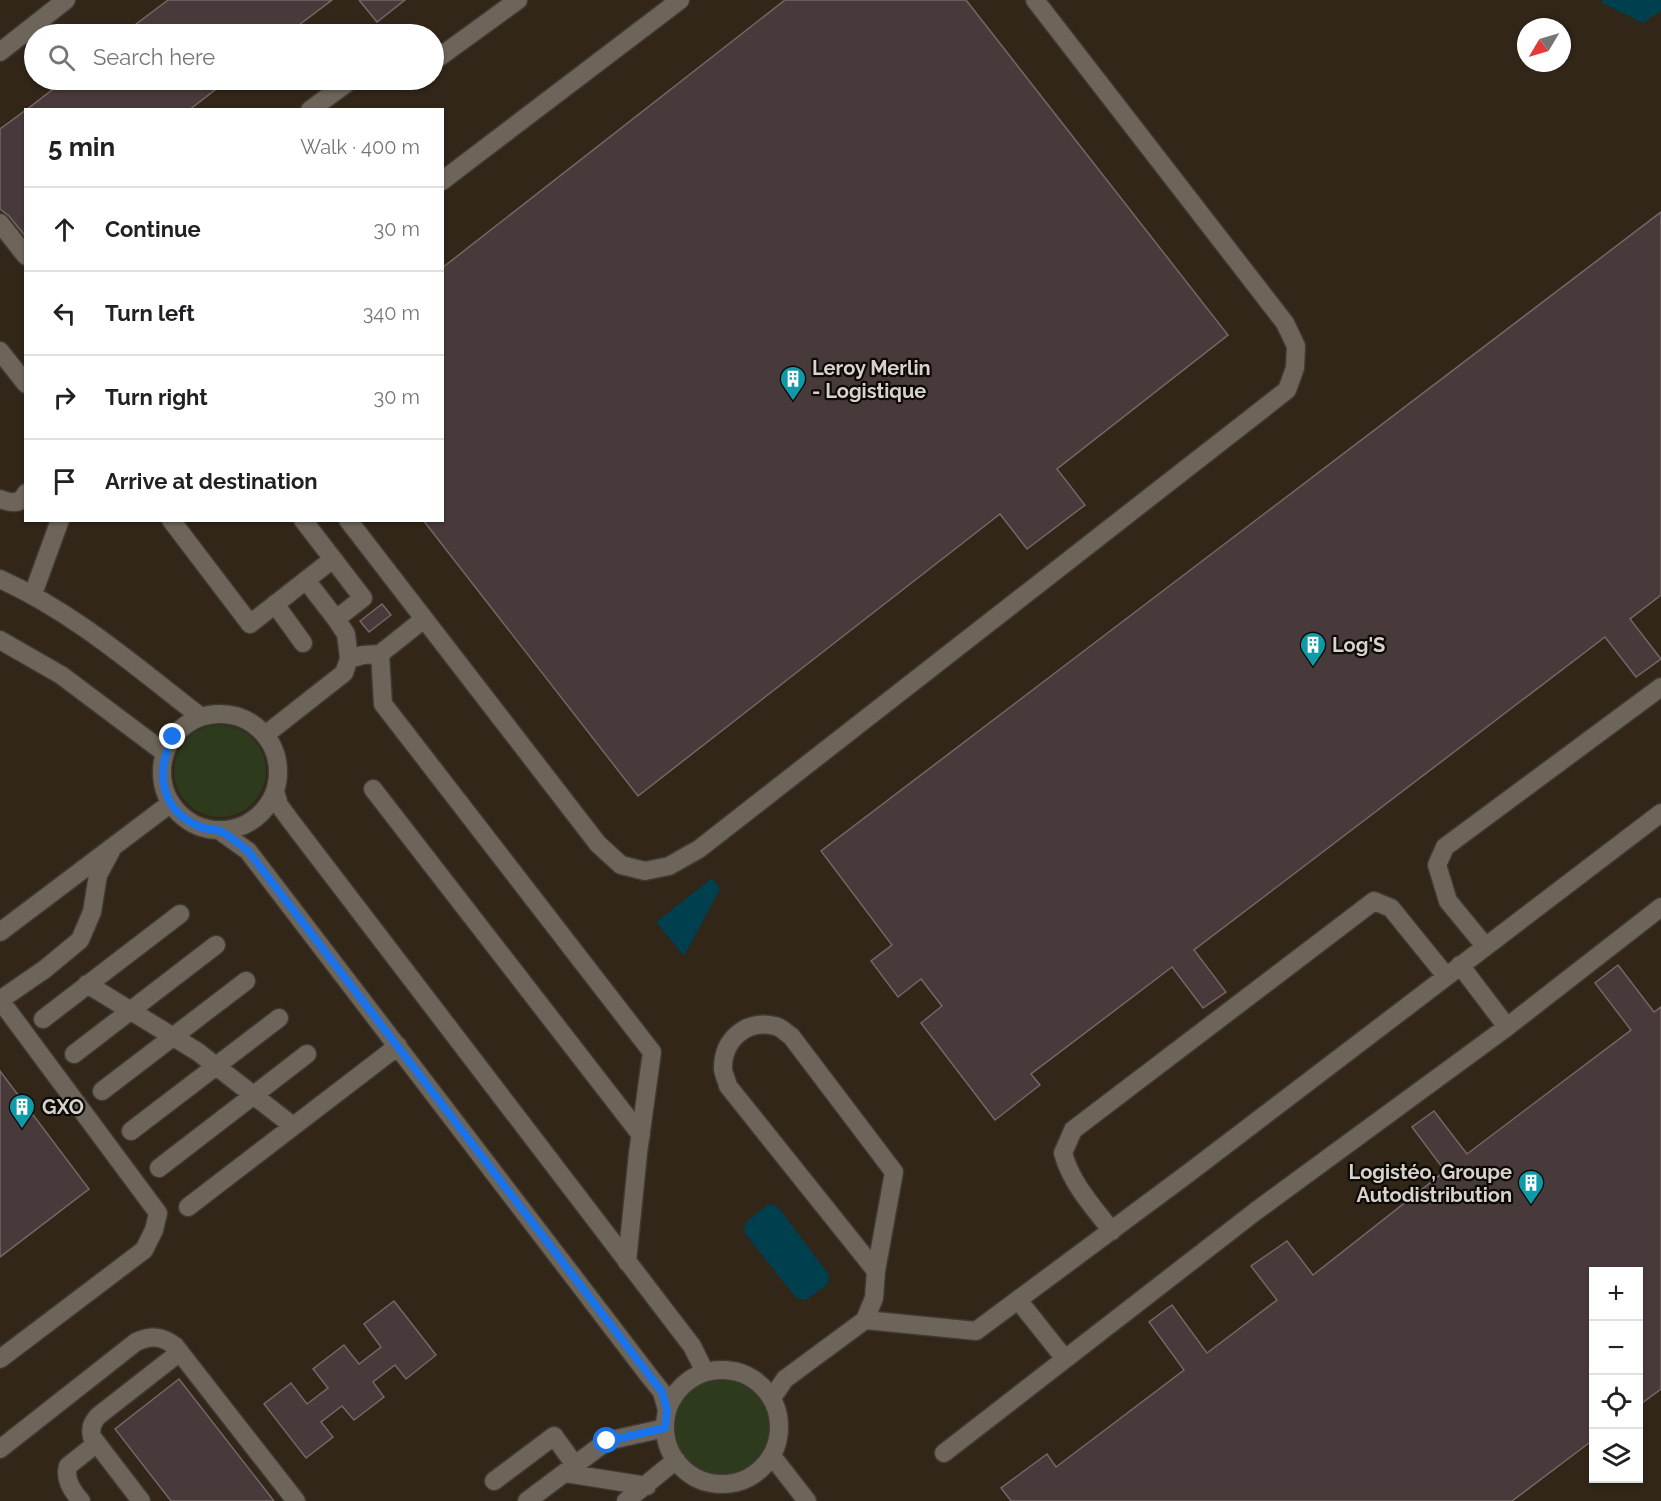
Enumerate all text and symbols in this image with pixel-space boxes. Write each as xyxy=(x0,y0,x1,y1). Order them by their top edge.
north arrow xyxy=(1517,18,1571,72)
search box xyxy=(24,24,444,90)
icon: search xyxy=(45,41,78,74)
text: Search here xyxy=(93,44,215,70)
text: 5 min xyxy=(48,132,115,162)
text: Walk · 400 m xyxy=(300,135,420,159)
icon: ahead xyxy=(48,213,81,246)
text: Continue xyxy=(105,216,201,242)
text: 30 m xyxy=(374,217,420,241)
icon: left xyxy=(48,297,81,330)
text: Turn left xyxy=(105,300,195,326)
text: 340 m xyxy=(363,301,420,325)
place label: Leroy Merlin - Logistique xyxy=(812,356,931,403)
building icon: Leroy Merlin - Logistique xyxy=(778,364,808,402)
icon: right xyxy=(48,381,81,414)
text: Turn right xyxy=(105,384,208,410)
text: 30 m xyxy=(374,385,420,409)
icon: arrive xyxy=(48,465,81,498)
text: Arrive at destination xyxy=(105,468,318,494)
building icon: Log'S xyxy=(1298,630,1328,668)
place label: Log'S xyxy=(1332,633,1385,657)
route end xyxy=(159,723,185,749)
building icon: GXO xyxy=(7,1092,37,1130)
place label: GXO xyxy=(42,1095,84,1119)
place label: Logistéo, Groupe Autodistribution xyxy=(1349,1160,1512,1207)
building icon: Logistéo, Groupe Autodistribution xyxy=(1516,1168,1546,1206)
map controls xyxy=(1589,1267,1643,1483)
button: + xyxy=(1589,1267,1643,1321)
button: − xyxy=(1589,1321,1643,1375)
button: locate xyxy=(1589,1375,1643,1429)
route start xyxy=(593,1427,619,1453)
button: layers xyxy=(1589,1429,1643,1483)

